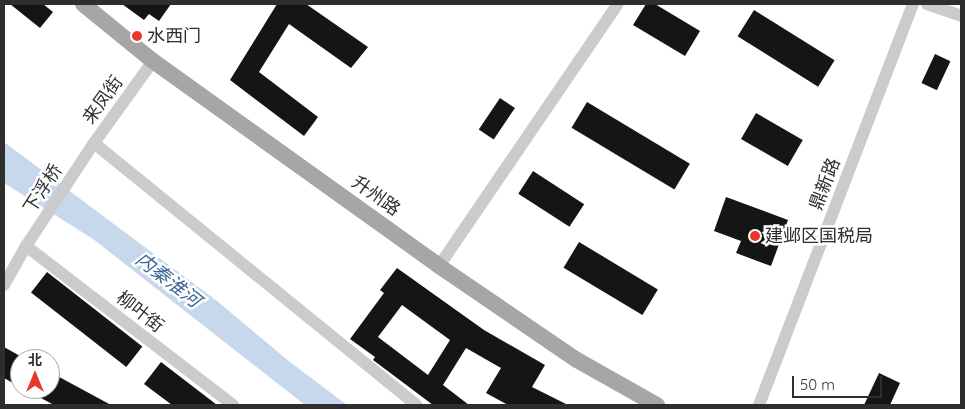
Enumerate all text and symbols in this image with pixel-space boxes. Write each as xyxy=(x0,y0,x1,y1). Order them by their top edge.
place label: 水西门 xyxy=(147,25,201,47)
marker: 水西门 xyxy=(131,30,143,42)
street label: 来凤街 xyxy=(78,72,128,128)
street label: 鼎新路 xyxy=(805,155,845,213)
street label: 下浮桥 xyxy=(19,160,67,218)
street label: 升州路 xyxy=(348,171,404,221)
place label: 建邺区国税局 xyxy=(765,225,873,247)
marker: 建邺区国税局 xyxy=(749,230,761,242)
water label: 内秦淮河 xyxy=(131,248,205,312)
street label: 柳叶街 xyxy=(112,287,168,337)
north arrow xyxy=(10,349,60,399)
text: 北 xyxy=(28,351,42,369)
scale bar xyxy=(795,366,885,398)
text: 50 m xyxy=(800,375,835,394)

